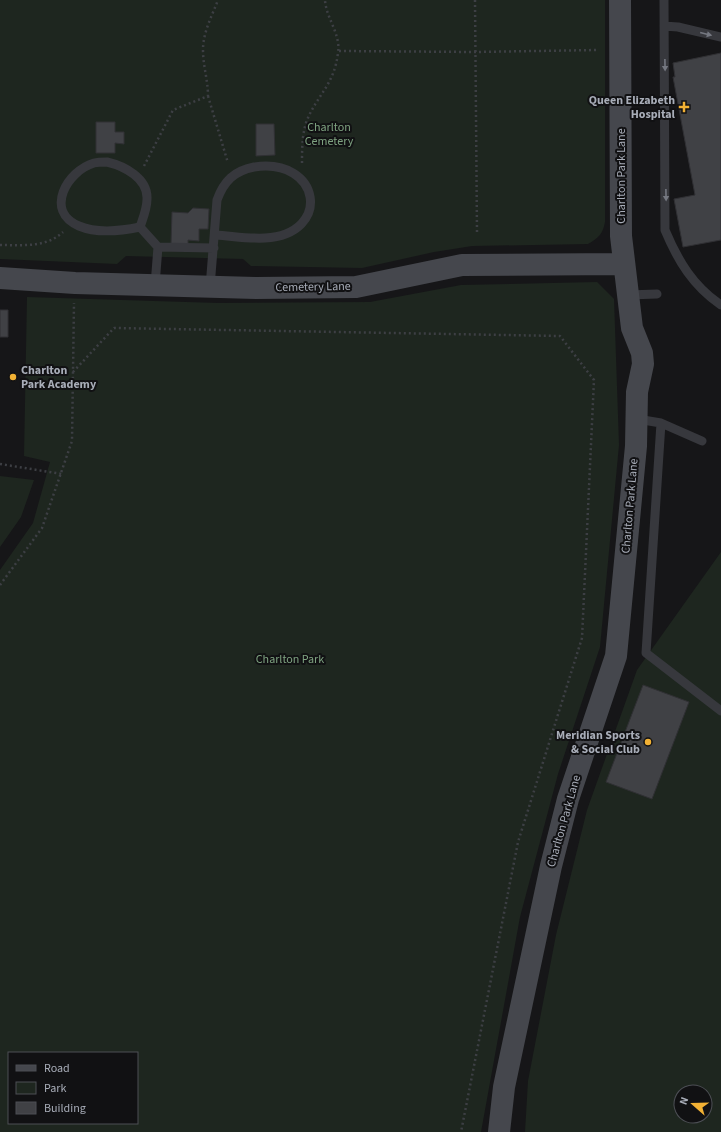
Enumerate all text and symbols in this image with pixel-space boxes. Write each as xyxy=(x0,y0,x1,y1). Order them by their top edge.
one-way arrow xyxy=(701,31,713,37)
one-way arrow xyxy=(662,59,668,72)
place label: Queen Elizabeth Hospital xyxy=(589,92,676,123)
marker: Queen Elizabeth Hospital xyxy=(678,101,690,113)
park label: Charlton Cemetery xyxy=(305,119,354,150)
street label: Charlton Park Lane xyxy=(613,128,630,224)
one-way arrow xyxy=(663,189,669,202)
street label: Cemetery Lane xyxy=(275,278,351,296)
place label: Charlton Park Academy xyxy=(21,362,97,393)
marker: Charlton Park Academy xyxy=(8,372,18,382)
street label: Charlton Park Lane xyxy=(617,458,643,554)
park label: Charlton Park xyxy=(256,651,324,668)
place label: Meridian Sports & Social Club xyxy=(556,727,640,758)
marker: Meridian Sports & Social Club xyxy=(643,737,653,747)
street label: Charlton Park Lane xyxy=(543,773,585,869)
legend xyxy=(8,1052,138,1124)
text: Road xyxy=(44,1060,70,1077)
text: Park xyxy=(44,1080,66,1097)
north arrow xyxy=(673,1084,713,1124)
text: N xyxy=(676,1095,692,1107)
text: Building xyxy=(44,1100,86,1117)

